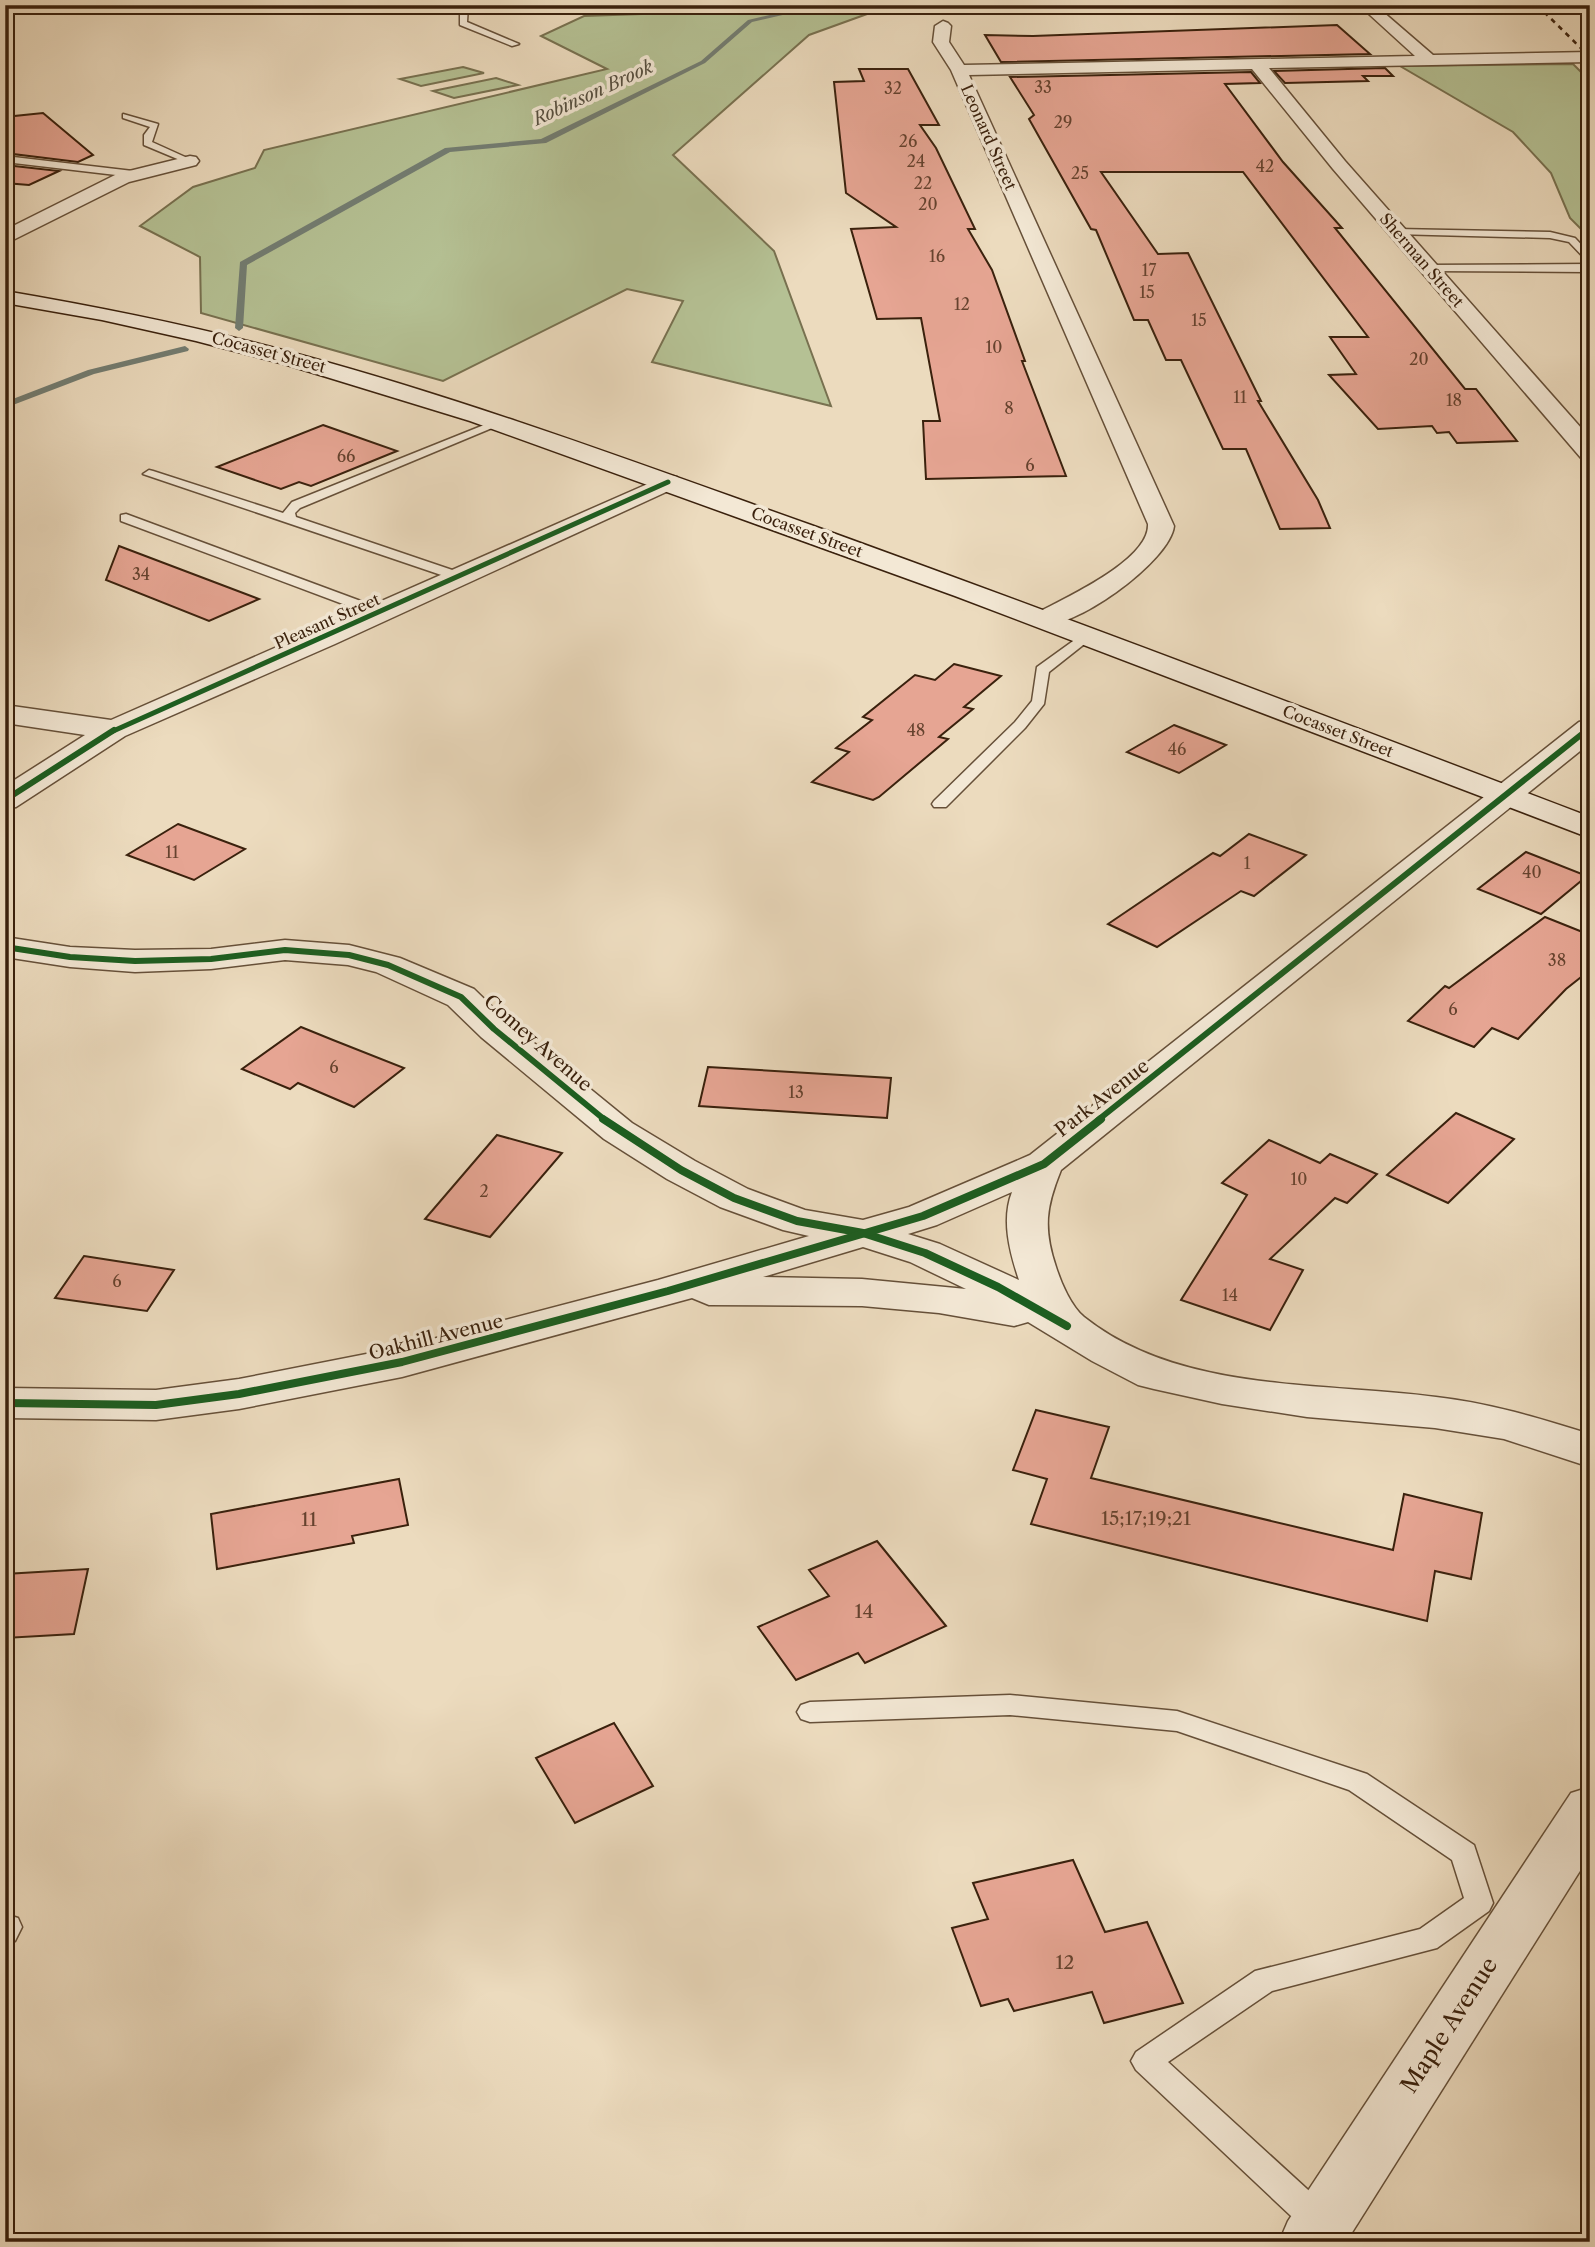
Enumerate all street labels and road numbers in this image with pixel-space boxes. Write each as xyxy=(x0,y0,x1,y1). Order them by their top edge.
street label: Leonard Street xyxy=(957,81,1021,193)
street label: Sherman Street xyxy=(1376,209,1469,311)
street label: Cocasset Street xyxy=(210,327,328,377)
street label: Cocasset Street xyxy=(749,503,866,562)
street label: Pleasant Street xyxy=(271,589,383,653)
street label: Cocasset Street xyxy=(1280,701,1397,761)
street label: Comey Avenue xyxy=(479,990,597,1096)
street label: Park Avenue xyxy=(1051,1054,1153,1142)
street label: Oakhill Avenue xyxy=(366,1309,506,1365)
street label: Maple Avenue xyxy=(1395,1952,1503,2098)

